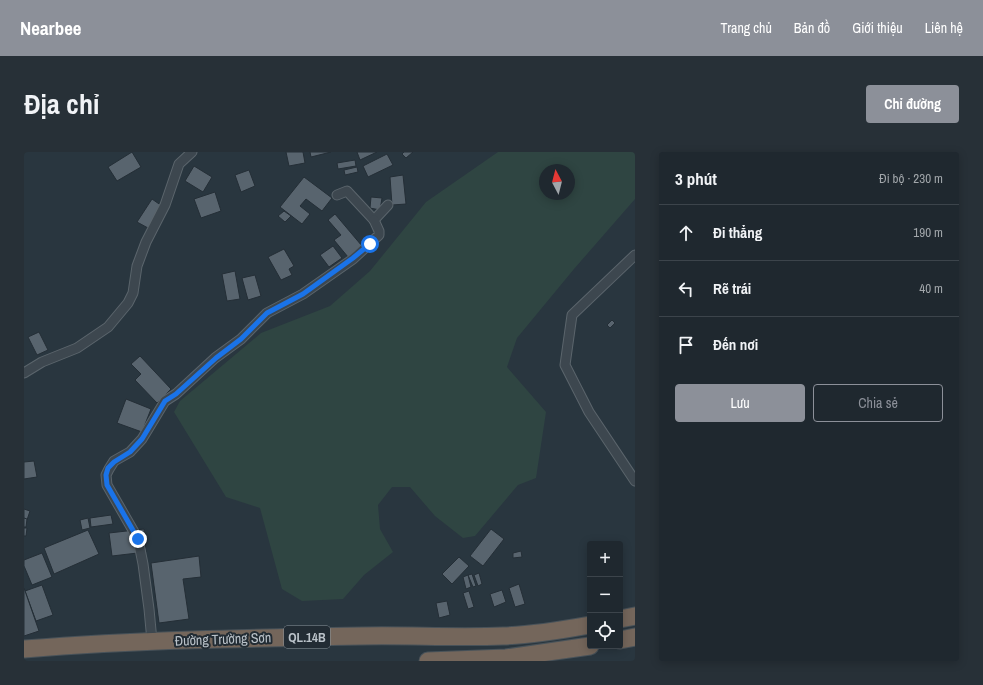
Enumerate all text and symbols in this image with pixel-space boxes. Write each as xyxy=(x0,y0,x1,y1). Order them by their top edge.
text: Nearbee xyxy=(20,15,81,41)
text: Trang chủ xyxy=(721,19,772,37)
text: Bản đồ xyxy=(794,19,830,37)
text: Giới thiệu xyxy=(852,19,903,37)
text: Liên hệ xyxy=(925,19,963,37)
text: Địa chỉ xyxy=(24,85,99,123)
button: Chỉ đường xyxy=(866,85,959,123)
north arrow xyxy=(539,164,575,200)
text: 3 phút xyxy=(675,167,717,190)
text: Đi bộ · 230 m xyxy=(879,170,943,187)
icon: ahead xyxy=(675,222,697,244)
text: Đi thẳng xyxy=(713,222,762,243)
text: 190 m xyxy=(913,224,943,241)
route start xyxy=(361,235,379,253)
icon: left xyxy=(675,278,697,300)
text: Rẽ trái xyxy=(713,278,751,299)
text: 40 m xyxy=(919,280,943,297)
icon: arrive xyxy=(675,334,697,356)
text: Đến nơi xyxy=(713,334,758,355)
button: Lưu xyxy=(675,384,805,422)
button: Chia sẻ xyxy=(813,384,943,422)
route end xyxy=(129,530,147,548)
map controls xyxy=(587,541,623,649)
button: + xyxy=(587,541,623,577)
button: − xyxy=(587,577,623,613)
button: locate xyxy=(587,613,623,649)
road number: QL.14B xyxy=(284,626,330,648)
street label: Đường Trường Sơn xyxy=(175,628,271,650)

